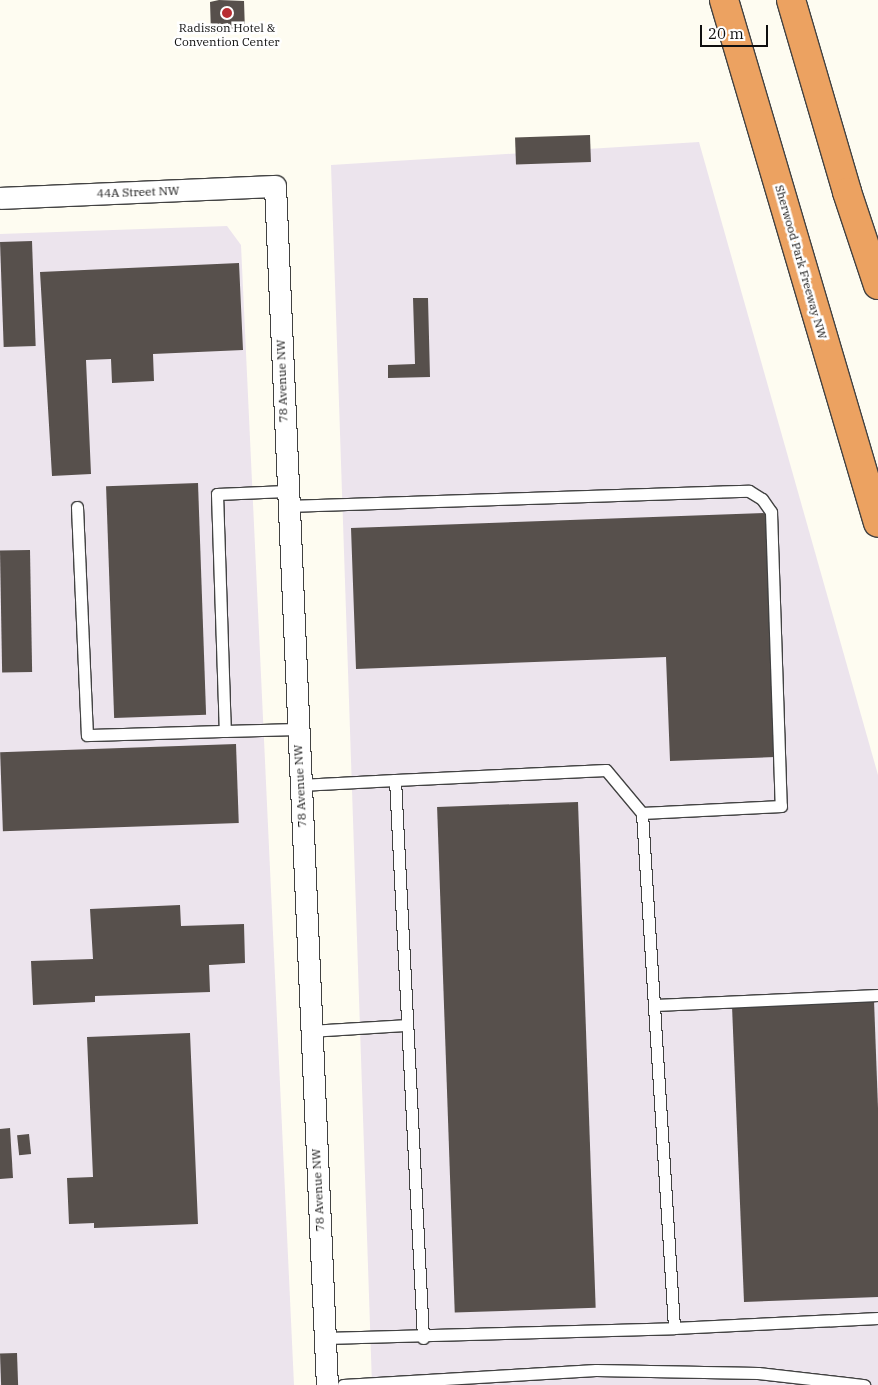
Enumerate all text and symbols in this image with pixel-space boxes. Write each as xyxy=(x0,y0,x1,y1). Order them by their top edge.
marker: Radisson Hotel & Convention Center xyxy=(221,7,233,19)
scale bar xyxy=(703,15,770,47)
place label: Radisson Hotel & Convention Center xyxy=(174,21,280,49)
text: 20 m xyxy=(708,24,744,43)
street label: 44A Street NW xyxy=(96,183,180,201)
street label: Sherwood Park Freeway NW xyxy=(772,183,830,341)
street label: 78 Avenue NW xyxy=(273,339,291,423)
street label: 78 Avenue NW xyxy=(291,744,309,828)
street label: 78 Avenue NW xyxy=(309,1148,327,1232)

